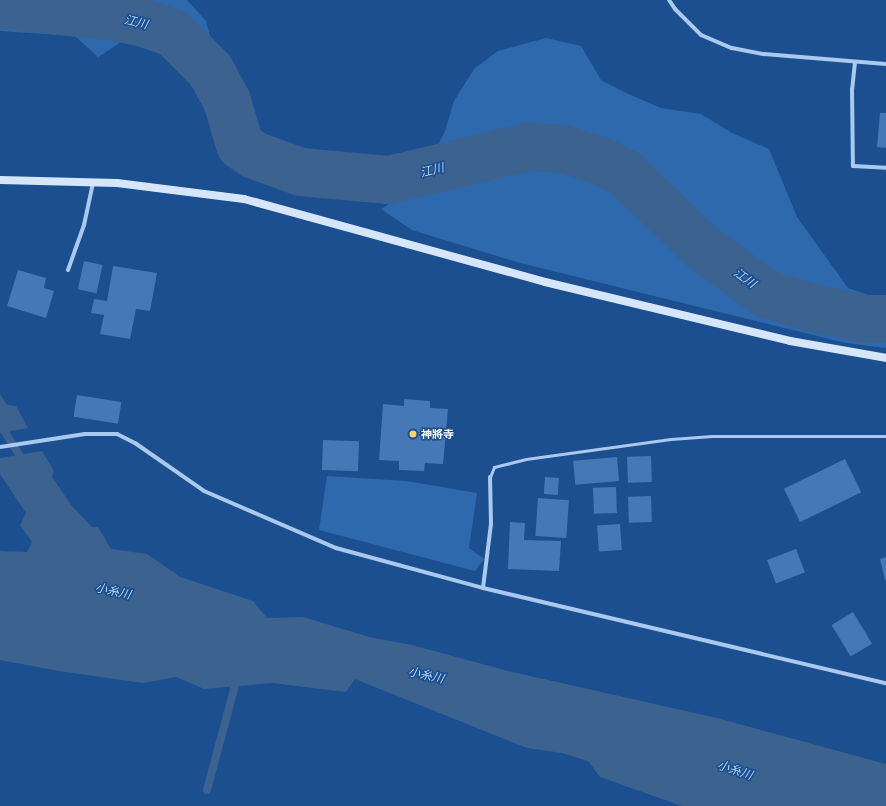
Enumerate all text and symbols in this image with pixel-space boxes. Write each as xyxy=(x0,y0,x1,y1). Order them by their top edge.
water label: 江川 xyxy=(123,12,149,32)
water label: 江川 xyxy=(419,160,445,180)
water label: 江川 xyxy=(731,265,759,291)
place label: 神將寺 xyxy=(421,427,454,441)
marker: 神將寺 xyxy=(408,429,418,439)
water label: 小糸川 xyxy=(94,580,132,602)
water label: 小糸川 xyxy=(407,664,445,686)
water label: 小糸川 xyxy=(716,758,754,782)

